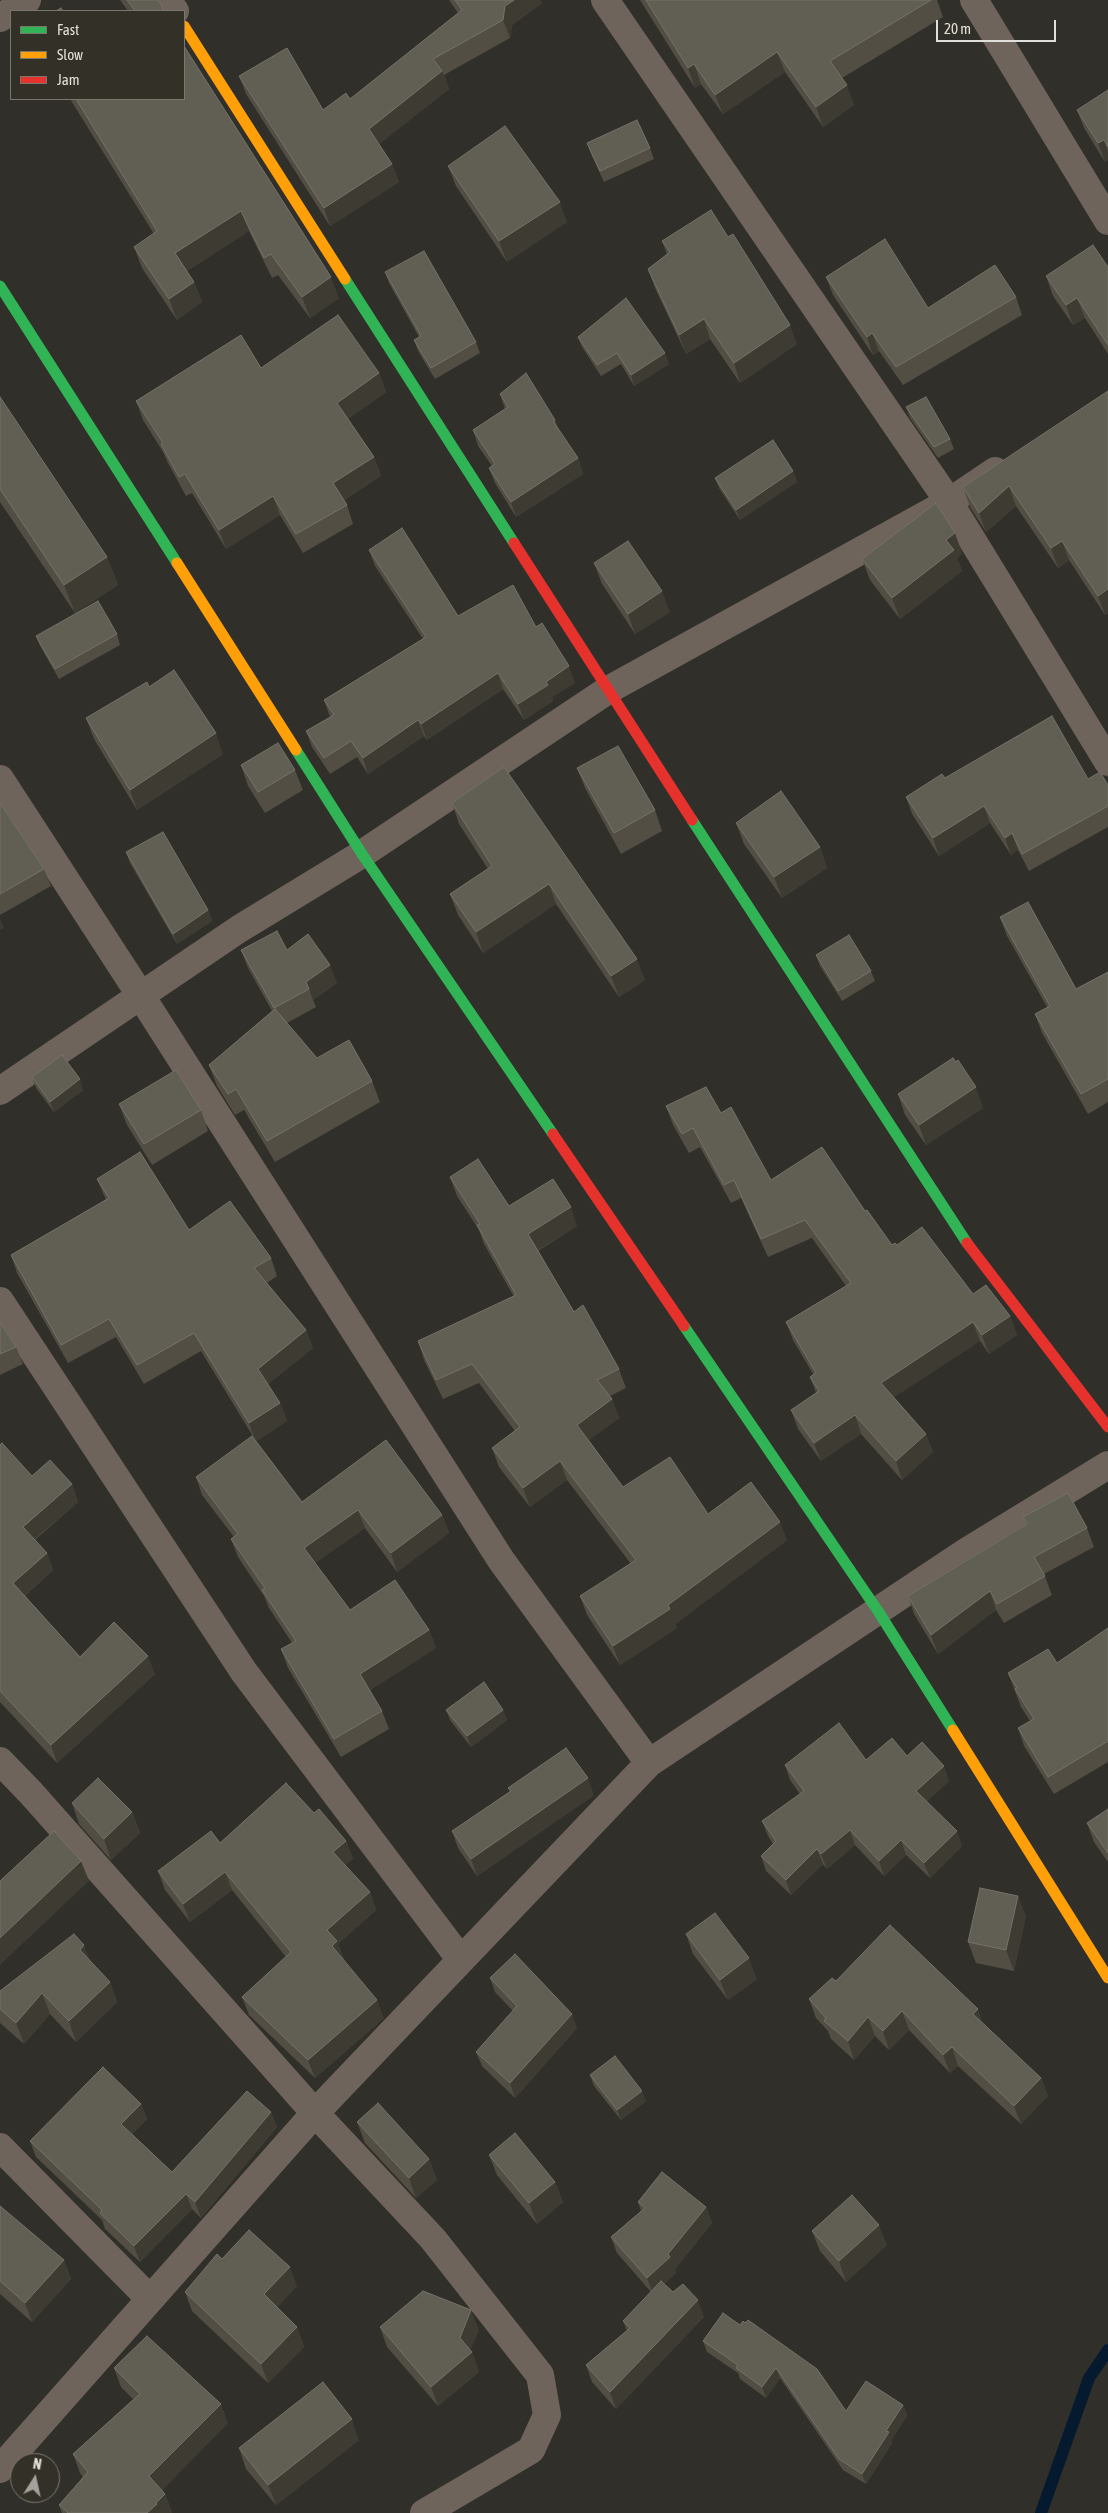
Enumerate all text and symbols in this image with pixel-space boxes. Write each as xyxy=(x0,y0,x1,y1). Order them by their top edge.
legend xyxy=(10,10,185,100)
scale bar xyxy=(938,10,1058,42)
text: 20 m xyxy=(944,20,971,37)
text: Fast xyxy=(57,21,79,38)
text: Slow xyxy=(57,46,83,63)
text: Jam xyxy=(57,71,80,88)
north arrow xyxy=(10,2453,60,2503)
text: N xyxy=(32,2456,43,2473)

